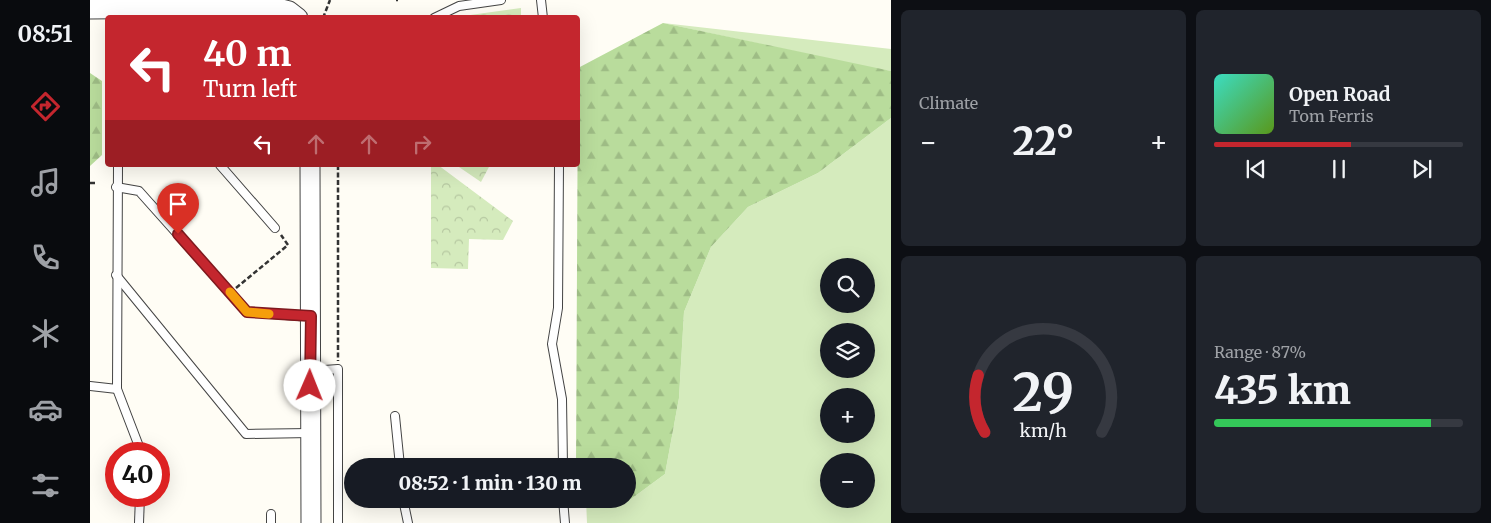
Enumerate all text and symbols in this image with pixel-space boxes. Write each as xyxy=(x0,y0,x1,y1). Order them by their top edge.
text: 08:51 xyxy=(18,20,72,48)
text: 40 m xyxy=(203,32,291,76)
icon: left xyxy=(120,35,185,100)
text: Turn left xyxy=(203,75,297,103)
text: Open Road xyxy=(1289,82,1391,106)
icon: directions xyxy=(28,89,63,124)
text: Climate xyxy=(919,93,978,113)
text: Tom Ferris xyxy=(1289,106,1374,126)
text: 22° xyxy=(1013,118,1074,165)
text: − xyxy=(919,124,938,160)
text: + xyxy=(1149,124,1168,160)
icon: left xyxy=(249,130,277,158)
icon: ahead xyxy=(302,130,330,158)
icon: ahead xyxy=(355,130,383,158)
icon: right xyxy=(408,130,436,158)
icon: previous xyxy=(1242,155,1270,183)
icon: pause xyxy=(1325,155,1353,183)
icon: next xyxy=(1408,155,1436,183)
icon: music xyxy=(28,165,63,200)
pin xyxy=(157,183,199,234)
icon: arrive xyxy=(164,190,192,218)
icon: phone xyxy=(28,240,63,275)
map controls xyxy=(820,258,875,508)
button: search xyxy=(820,258,875,313)
icon: climate xyxy=(28,316,63,351)
button: layers xyxy=(820,323,875,378)
text: Range · 87% xyxy=(1214,342,1306,362)
position arrow xyxy=(283,359,335,411)
text: 29 xyxy=(1013,360,1074,425)
text: 435 km xyxy=(1214,367,1351,414)
button: + xyxy=(820,388,875,443)
icon: car xyxy=(28,392,63,427)
text: km/h xyxy=(1020,419,1067,442)
speed limit sign: 40 xyxy=(105,442,170,507)
button: − xyxy=(820,453,875,508)
icon: filters xyxy=(28,468,63,503)
text: 08:52 · 1 min · 130 m xyxy=(398,471,582,495)

